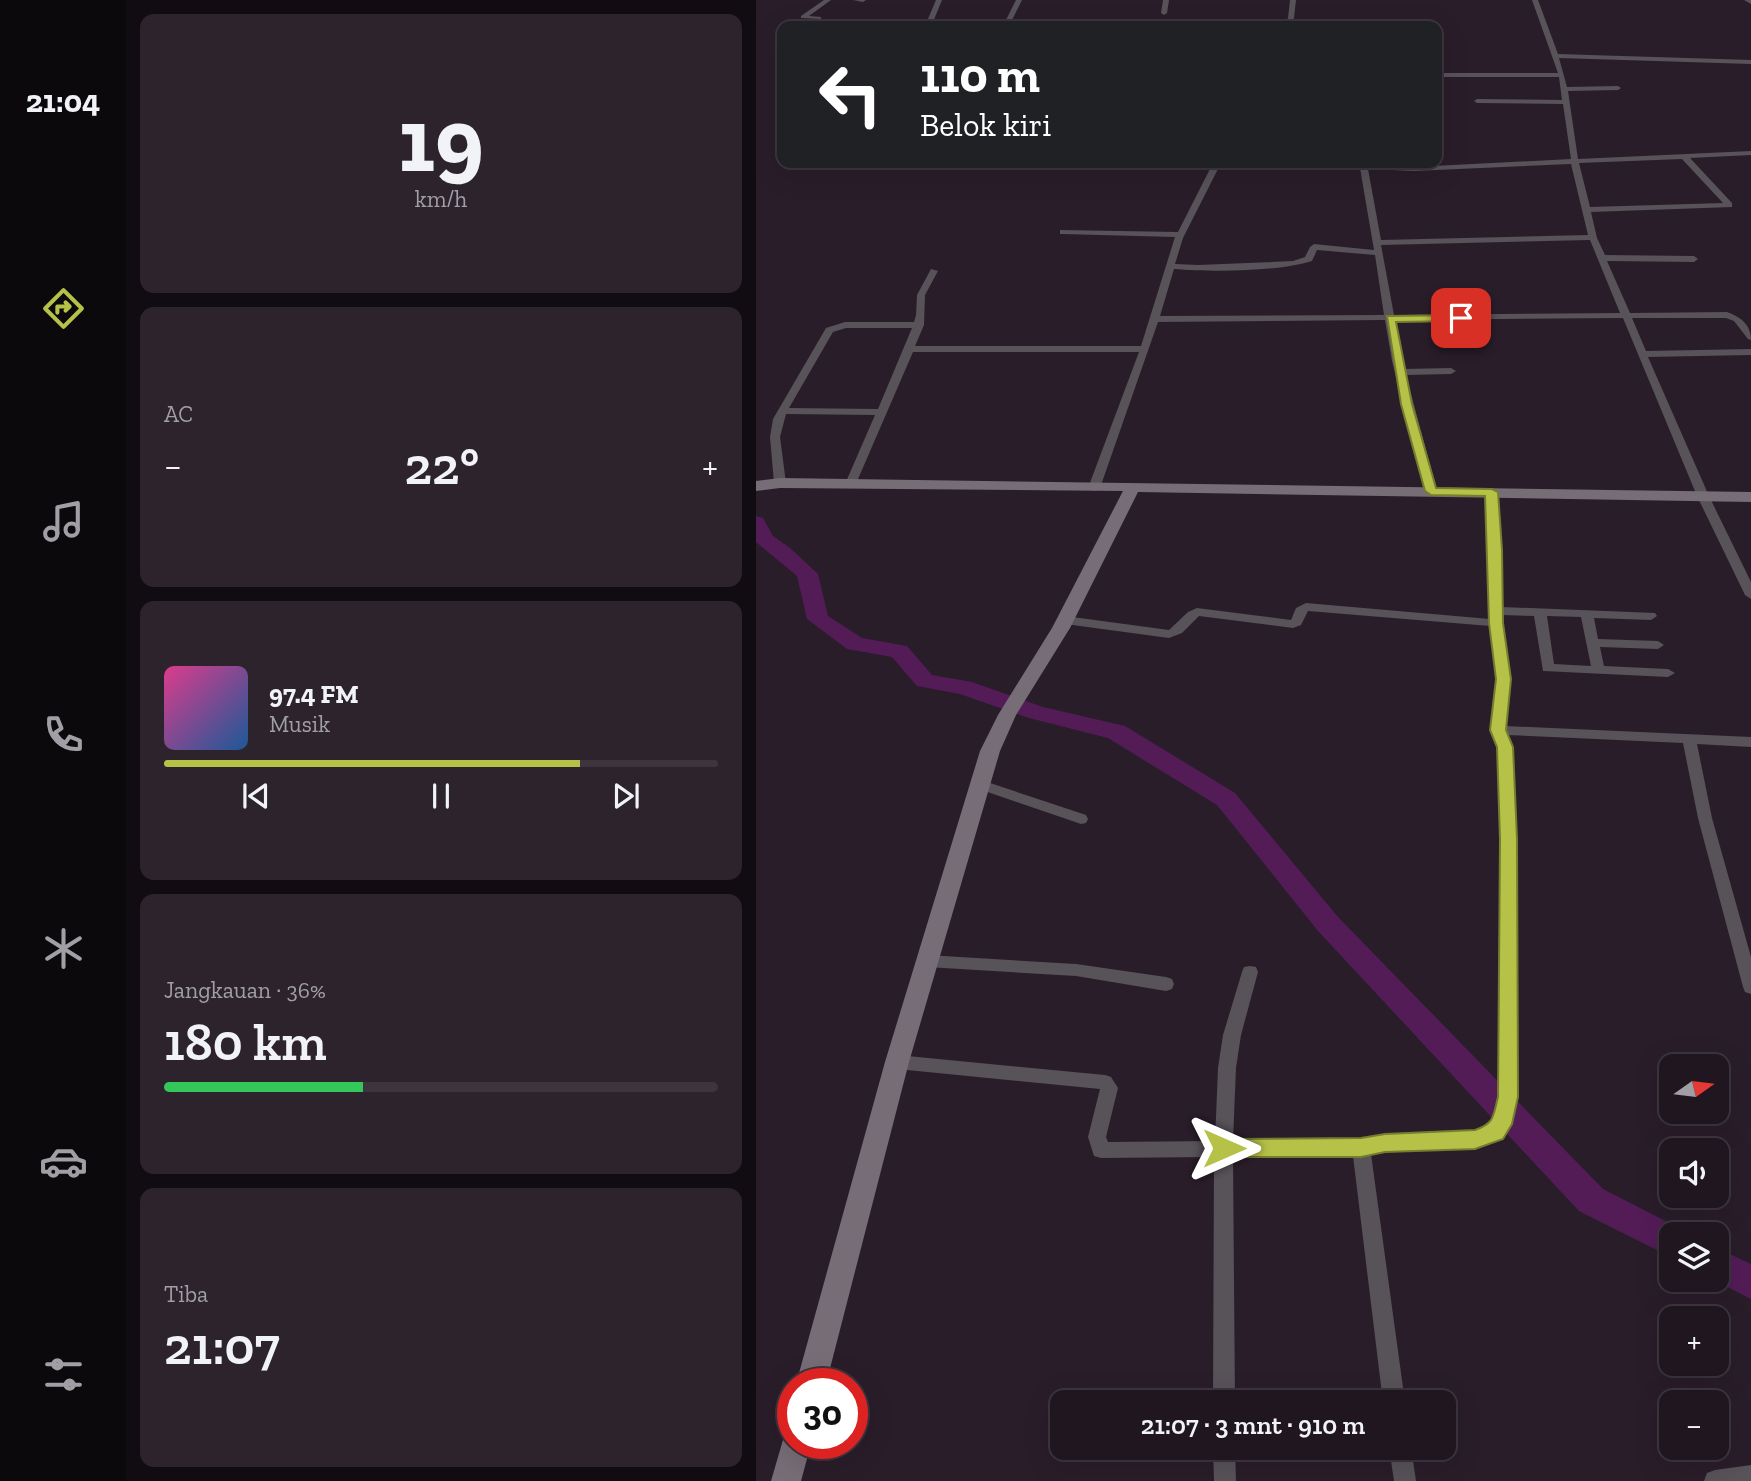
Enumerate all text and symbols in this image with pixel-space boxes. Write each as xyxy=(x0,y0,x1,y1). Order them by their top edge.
text: 110 m xyxy=(920,46,1040,105)
icon: left xyxy=(805,49,896,140)
text: 21:04 xyxy=(26,82,100,120)
text: 19 xyxy=(398,85,484,194)
text: Belok kiri xyxy=(920,106,1051,144)
text: km/h xyxy=(415,185,467,213)
icon: directions xyxy=(39,284,88,333)
pin xyxy=(1431,288,1491,348)
icon: arrive xyxy=(1442,299,1480,337)
text: AC xyxy=(164,400,193,428)
text: 22° xyxy=(405,435,479,497)
text: − xyxy=(164,443,182,489)
text: + xyxy=(702,443,718,489)
icon: music xyxy=(39,497,88,546)
text: 97.4 FM xyxy=(269,678,359,710)
icon: phone xyxy=(39,710,88,759)
text: Musik xyxy=(269,710,330,738)
icon: previous xyxy=(237,777,275,815)
icon: pause xyxy=(422,777,460,815)
icon: next xyxy=(607,777,645,815)
icon: climate xyxy=(39,924,88,973)
text: Jangkauan · 36% xyxy=(164,976,326,1004)
text: 180 km xyxy=(164,1011,327,1073)
north arrow xyxy=(1659,1054,1729,1124)
map controls xyxy=(1659,1054,1729,1460)
position arrow xyxy=(1187,1111,1261,1185)
icon: car xyxy=(39,1137,88,1186)
button: sound xyxy=(1659,1138,1729,1208)
button: layers xyxy=(1659,1222,1729,1292)
text: Tiba xyxy=(164,1280,208,1308)
button: + xyxy=(1659,1306,1729,1376)
text: 21:07 xyxy=(164,1315,280,1377)
icon: filters xyxy=(39,1350,88,1399)
speed limit sign: 30 xyxy=(777,1368,868,1459)
button: − xyxy=(1659,1390,1729,1460)
text: 21:07 · 3 mnt · 910 m xyxy=(1141,1409,1365,1441)

